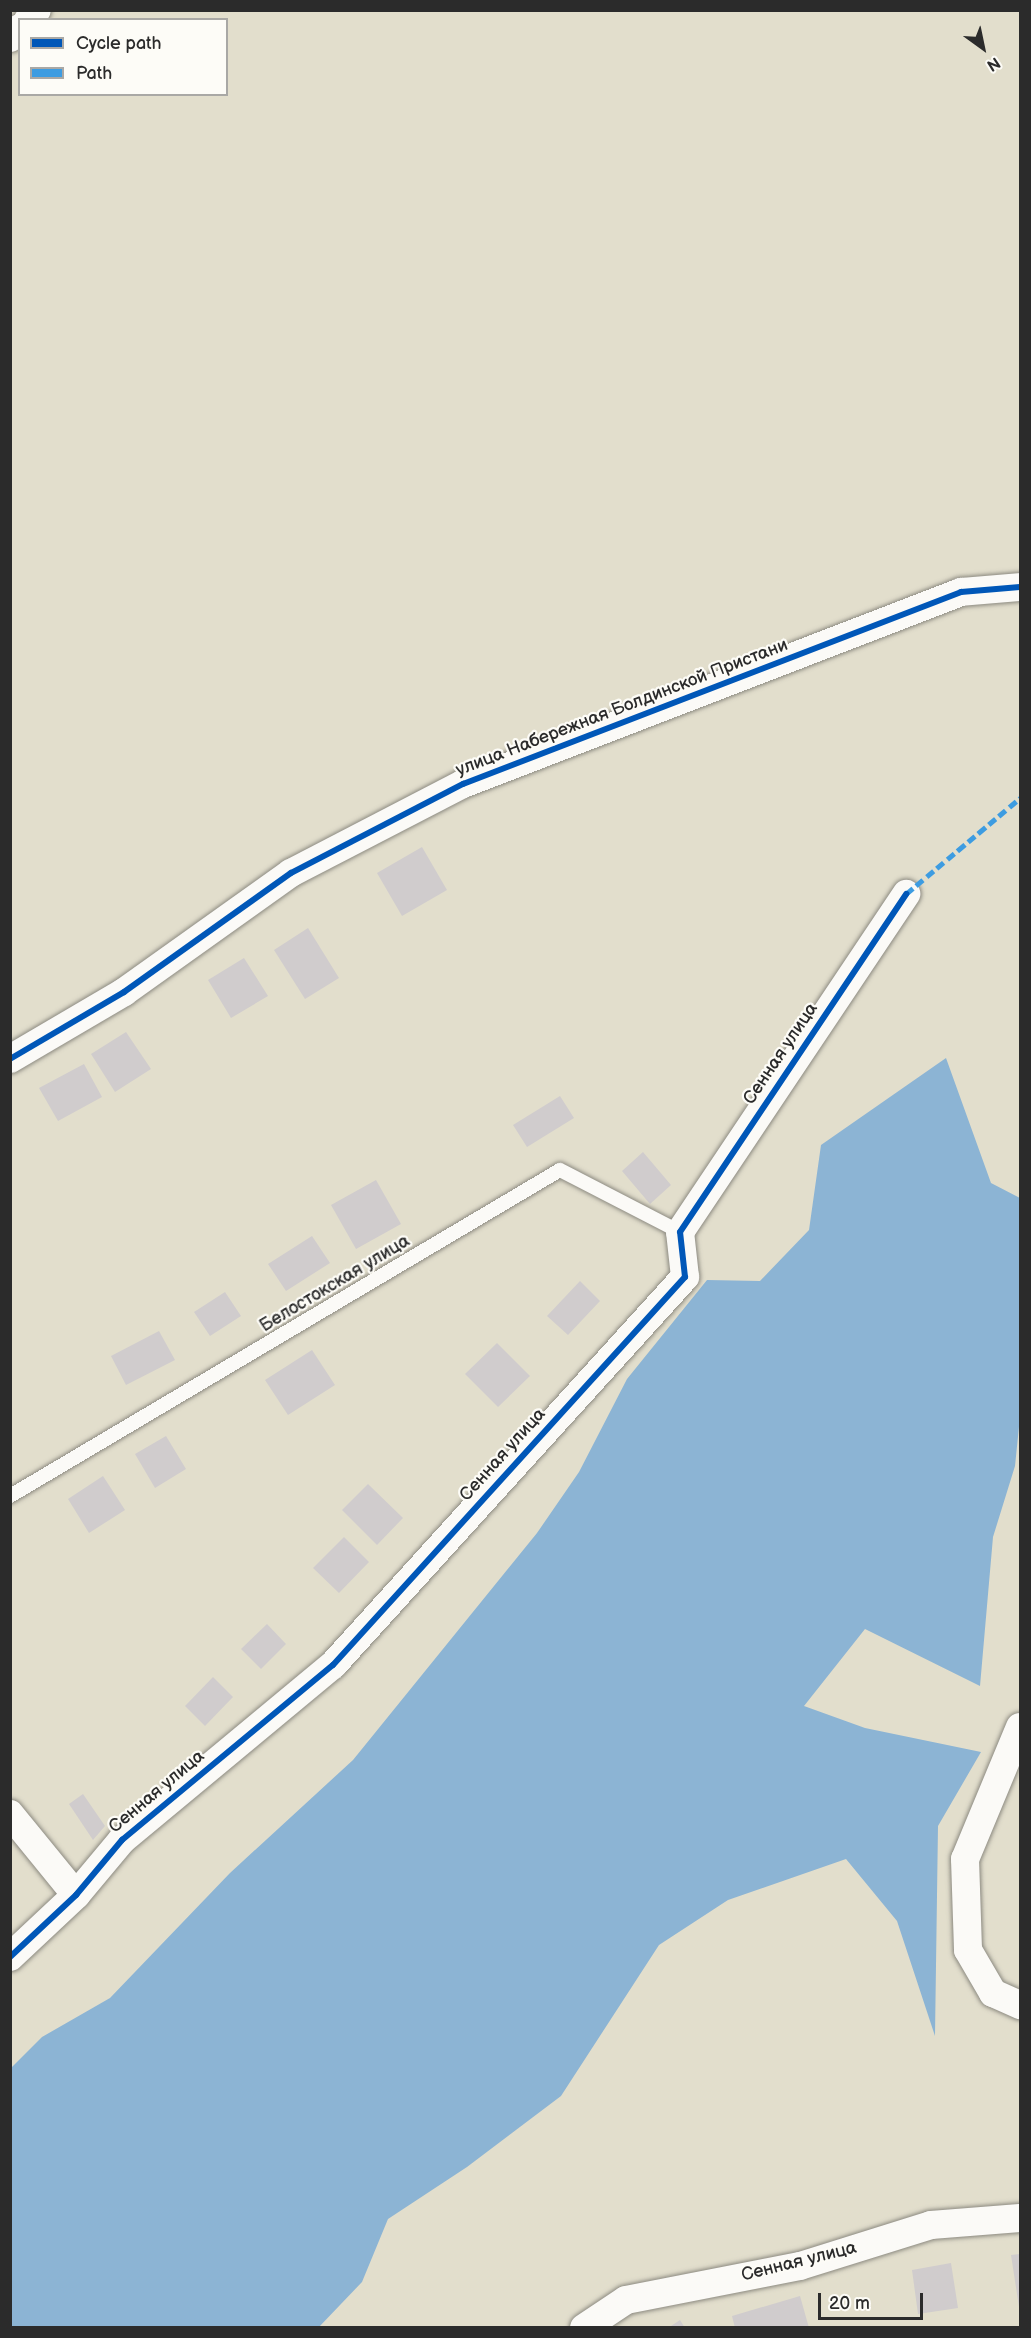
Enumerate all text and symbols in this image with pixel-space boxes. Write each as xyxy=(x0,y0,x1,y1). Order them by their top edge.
legend xyxy=(18,18,228,96)
north arrow xyxy=(953,18,1013,78)
text: Cycle path xyxy=(76,33,162,54)
text: N xyxy=(983,52,1003,75)
text: Path xyxy=(76,63,112,84)
street label: улица Набережная Болдинской Пристани xyxy=(453,634,791,782)
street label: Сенная улица xyxy=(739,999,823,1109)
street label: Белостокская улица xyxy=(256,1231,414,1337)
street label: Сенная улица xyxy=(456,1404,550,1506)
street label: Сенная улица xyxy=(105,1746,209,1838)
street label: Сенная улица xyxy=(739,2237,859,2287)
scale bar xyxy=(821,2281,926,2319)
text: 20 m xyxy=(829,2293,870,2314)

